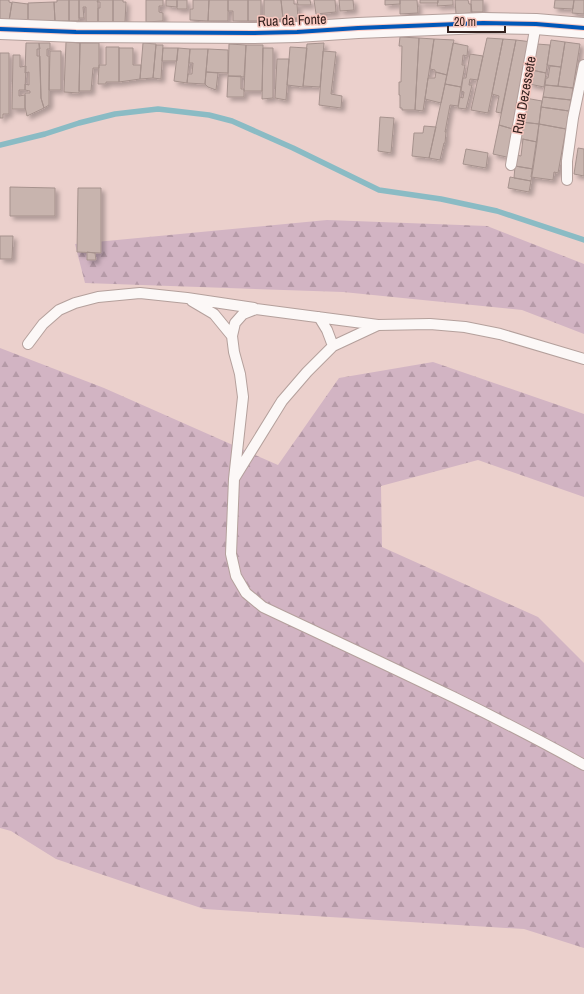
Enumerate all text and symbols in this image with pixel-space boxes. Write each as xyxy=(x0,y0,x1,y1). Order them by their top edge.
scale bar xyxy=(448,8,505,34)
street label: Rua da Fonte xyxy=(257,10,327,30)
text: 20 m xyxy=(454,14,476,30)
street label: Rua Dezessete xyxy=(508,55,540,135)

